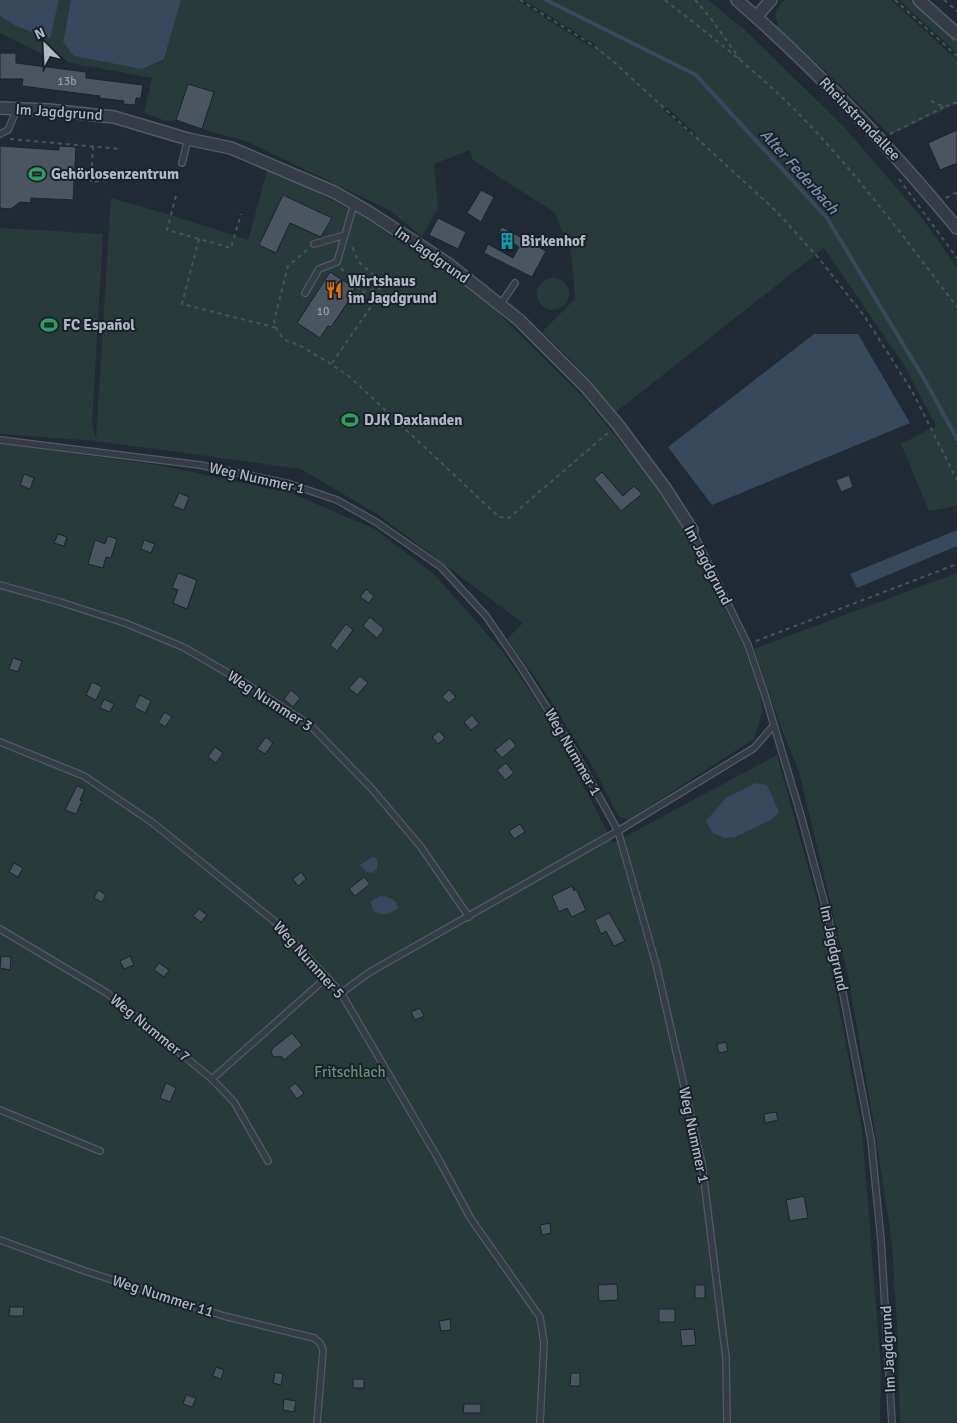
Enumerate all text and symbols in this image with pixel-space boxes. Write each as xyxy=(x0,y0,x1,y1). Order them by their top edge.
north arrow xyxy=(20,20,70,70)
text: N xyxy=(32,24,48,43)
house number: 13b xyxy=(57,74,77,89)
street label: Rheinstrandallee xyxy=(816,74,904,164)
street label: Im Jagdgrund xyxy=(15,100,103,124)
water label: Alter Federbach xyxy=(756,125,844,219)
sports icon: Gehörlosenzentrum xyxy=(27,164,47,184)
place label: Gehörlosenzentrum xyxy=(51,165,179,183)
street label: Im Jagdgrund xyxy=(391,223,473,287)
building icon: Birkenhof xyxy=(497,231,517,251)
place label: Birkenhof xyxy=(521,232,587,250)
place label: Wirtshaus im Jagdgrund xyxy=(348,272,437,307)
restaurant icon: Wirtshaus im Jagdgrund xyxy=(324,280,344,300)
house number: 10 xyxy=(317,304,329,319)
sports icon: FC Español xyxy=(39,315,59,335)
place label: FC Español xyxy=(63,316,135,334)
sports icon: DJK Daxlanden xyxy=(340,410,360,430)
place label: DJK Daxlanden xyxy=(364,411,463,429)
street label: Weg Nummer 1 xyxy=(207,458,307,498)
street label: Im Jagdgrund xyxy=(680,522,736,608)
street label: Weg Nummer 3 xyxy=(224,667,316,735)
street label: Weg Nummer 1 xyxy=(541,705,605,799)
street label: Im Jagdgrund xyxy=(816,903,852,993)
street label: Weg Nummer 5 xyxy=(270,918,348,1002)
street label: Weg Nummer 7 xyxy=(106,990,194,1066)
park label: Fritschlach xyxy=(314,1063,386,1081)
street label: Weg Nummer 1 xyxy=(675,1085,713,1185)
street label: Weg Nummer 11 xyxy=(110,1271,216,1321)
street label: Im Jagdgrund xyxy=(877,1305,899,1393)

